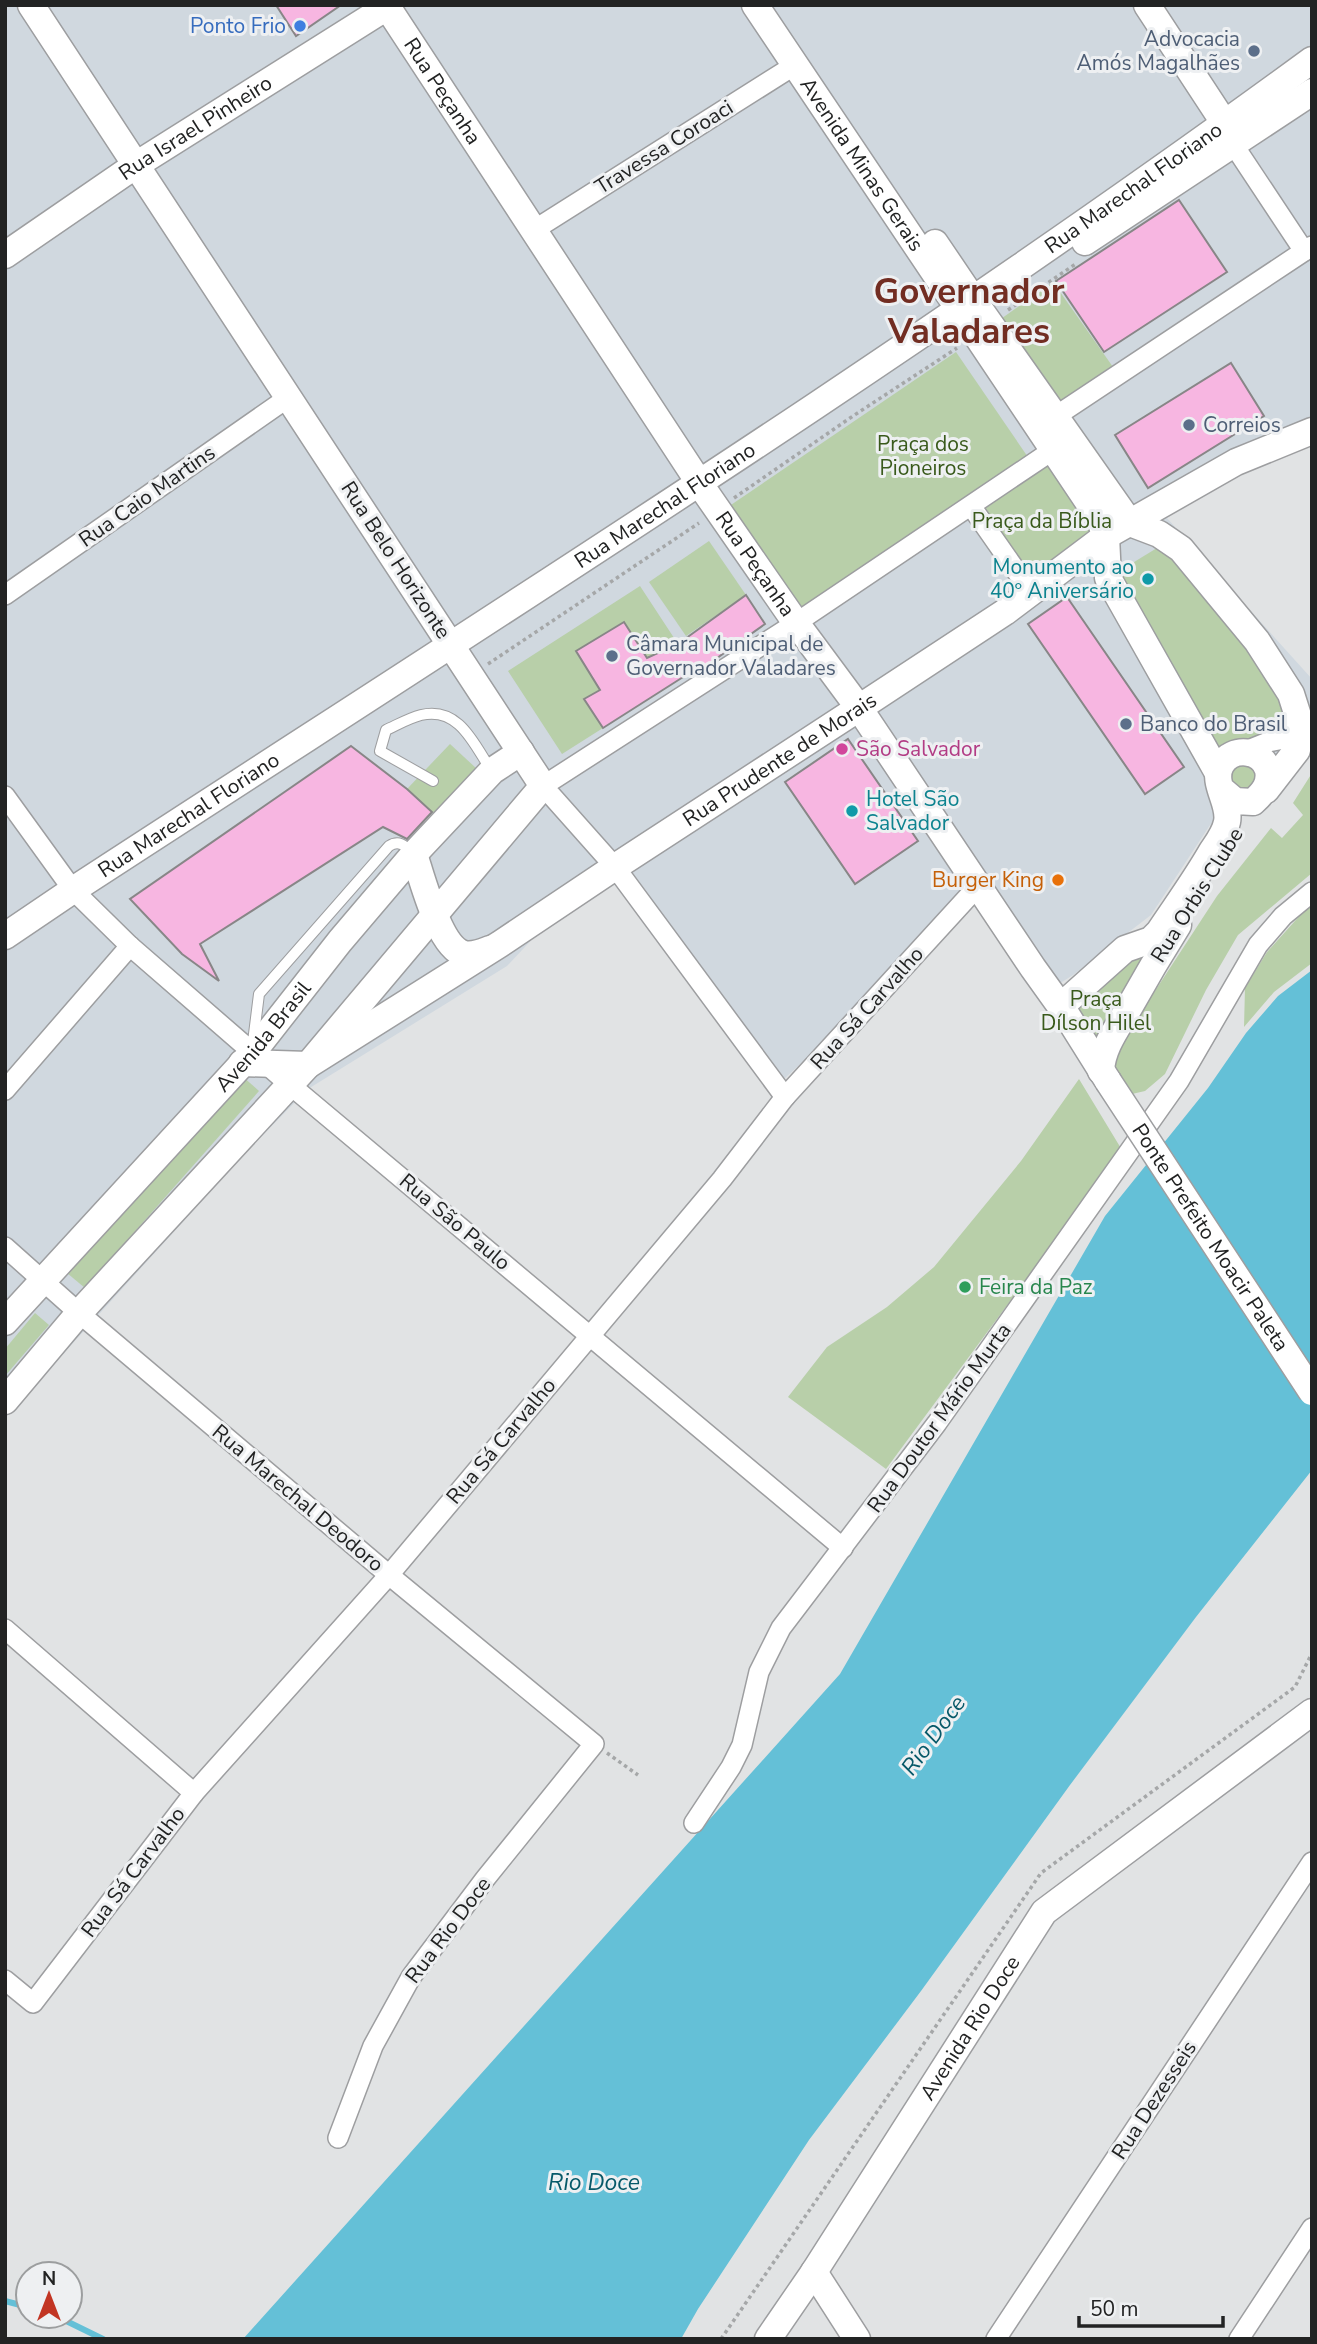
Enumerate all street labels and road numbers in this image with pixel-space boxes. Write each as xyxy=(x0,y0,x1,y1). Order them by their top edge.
street label: Rua Peçanha xyxy=(397,32,488,150)
street label: Rua Israel Pinheiro xyxy=(113,69,277,187)
street label: Avenida Minas Gerais xyxy=(794,72,930,257)
street label: Travessa Coroaci xyxy=(590,93,738,201)
street label: Rua Marechal Floriano xyxy=(1039,116,1228,260)
street label: Rua Marechal Floriano xyxy=(569,436,761,575)
street label: Rua Caio Martins xyxy=(73,438,221,554)
street label: Rua Belo Horizonte xyxy=(335,476,457,644)
street label: Rua Peçanha xyxy=(709,506,801,622)
street label: Rua Prudente de Morais xyxy=(677,686,882,833)
street label: Rua Marechal Floriano xyxy=(92,746,285,884)
street label: Rua Orbis Clube xyxy=(1144,822,1250,968)
street label: Rua Sá Carvalho xyxy=(804,941,930,1075)
street label: Avenida Brasil xyxy=(209,975,318,1098)
street label: Ponte Prefeito Moacir Paleta xyxy=(1126,1118,1296,1357)
street label: Rua São Paulo xyxy=(394,1167,516,1277)
street label: Rua Doutor Mário Murta xyxy=(861,1318,1017,1518)
street label: Rua Sá Carvalho xyxy=(440,1372,562,1510)
street label: Rua Marechal Deodoro xyxy=(206,1418,390,1578)
street label: Rua Sá Carvalho xyxy=(75,1801,191,1943)
street label: Rua Rio Doce xyxy=(399,1871,497,1989)
street label: Avenida Rio Doce xyxy=(913,1950,1027,2105)
street label: Rua Dezesseis xyxy=(1105,2035,1203,2165)

